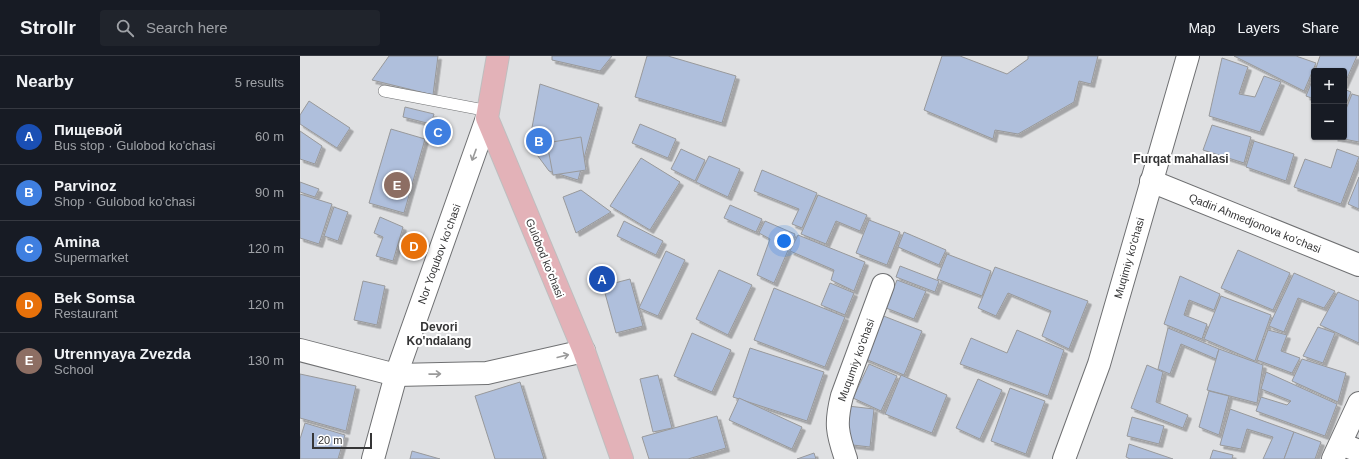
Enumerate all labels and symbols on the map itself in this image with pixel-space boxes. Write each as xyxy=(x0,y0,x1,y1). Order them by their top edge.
pin: C xyxy=(425,117,451,147)
pin: B xyxy=(526,126,552,156)
one-way arrow xyxy=(470,148,477,161)
district label: Furqat mahallasi xyxy=(1133,152,1229,166)
pin: E xyxy=(384,170,410,200)
street label: Qadiri Ahmedjonova ko'chasi xyxy=(1187,191,1323,255)
street label: Nor Yoqubov ko'chasi xyxy=(415,202,463,306)
street label: Muqimiy ko'chasi xyxy=(1112,216,1146,300)
street label: Gulobod ko'chasi xyxy=(524,217,566,299)
pin: D xyxy=(401,231,427,261)
your location xyxy=(774,231,794,251)
pin: A xyxy=(589,264,615,294)
street label: Muqumiy ko'chasi xyxy=(835,317,877,403)
district label: Devori Ko'ndalang xyxy=(407,320,471,348)
one-way arrow xyxy=(556,351,569,359)
one-way arrow xyxy=(428,370,441,378)
scale bar xyxy=(312,431,372,450)

